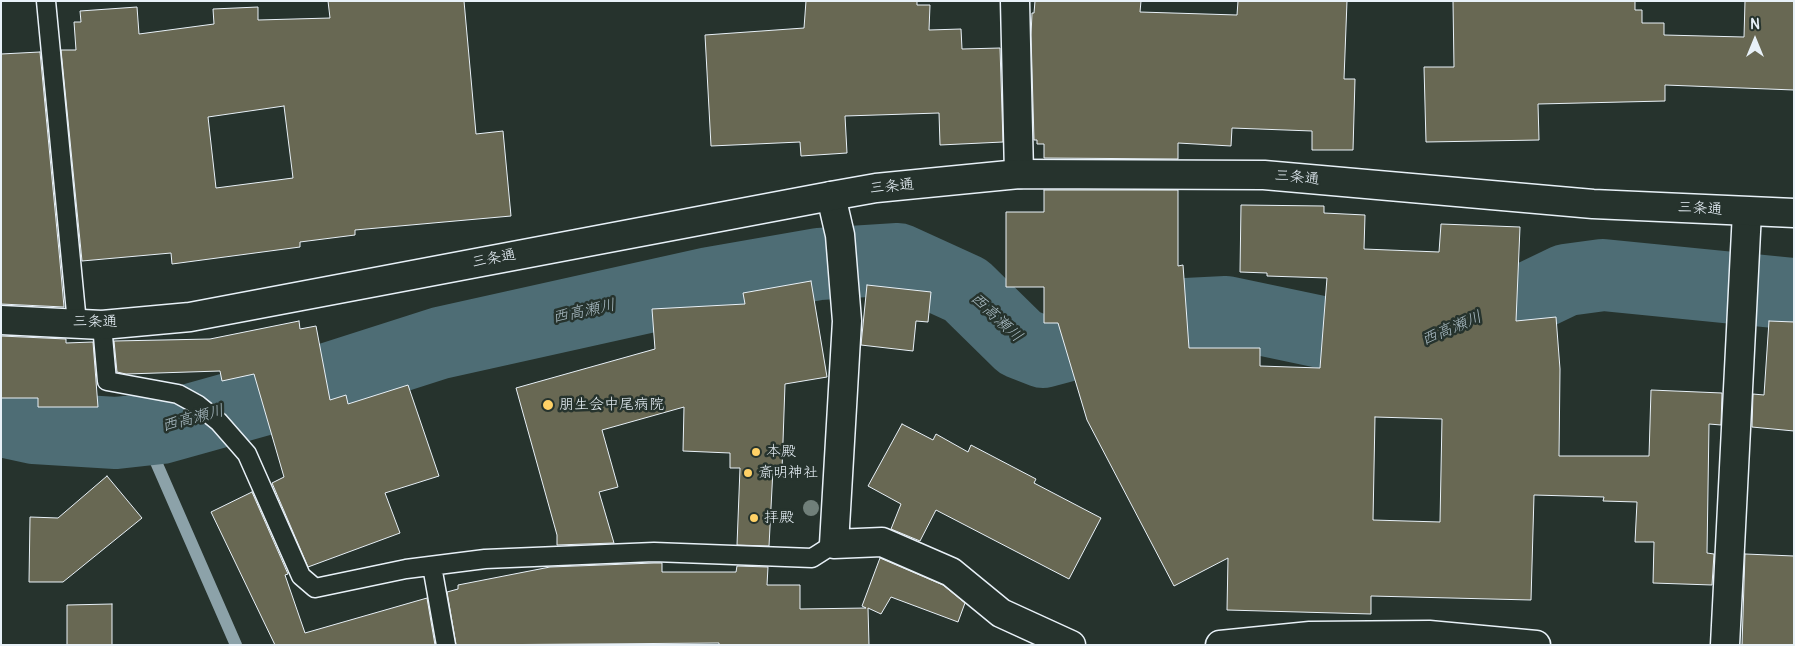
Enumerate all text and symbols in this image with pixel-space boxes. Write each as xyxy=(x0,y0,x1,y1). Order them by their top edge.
north arrow xyxy=(1730,15,1780,65)
text: N xyxy=(1750,16,1760,33)
street label: 三条通 xyxy=(1274,167,1320,189)
street label: 三条通 xyxy=(869,176,915,198)
street label: 三条通 xyxy=(1677,199,1723,219)
street label: 三条通 xyxy=(470,246,518,272)
water label: 西高瀬川 xyxy=(966,289,1026,347)
water label: 西高瀬川 xyxy=(551,296,617,328)
water label: 西高瀬川 xyxy=(1419,308,1485,350)
street label: 三条通 xyxy=(73,313,117,331)
place label: 朋生会中尾病院 xyxy=(559,396,664,414)
marker: 朋生会中尾病院 xyxy=(541,398,555,412)
water label: 西高瀬川 xyxy=(160,401,226,437)
place label: 本殿 xyxy=(766,443,796,461)
marker: 本殿 xyxy=(750,446,762,458)
place label: 斎明神社 xyxy=(758,464,818,482)
marker: 斎明神社 xyxy=(742,467,754,479)
place label: 拝殿 xyxy=(764,509,794,527)
marker: 拝殿 xyxy=(748,512,760,524)

